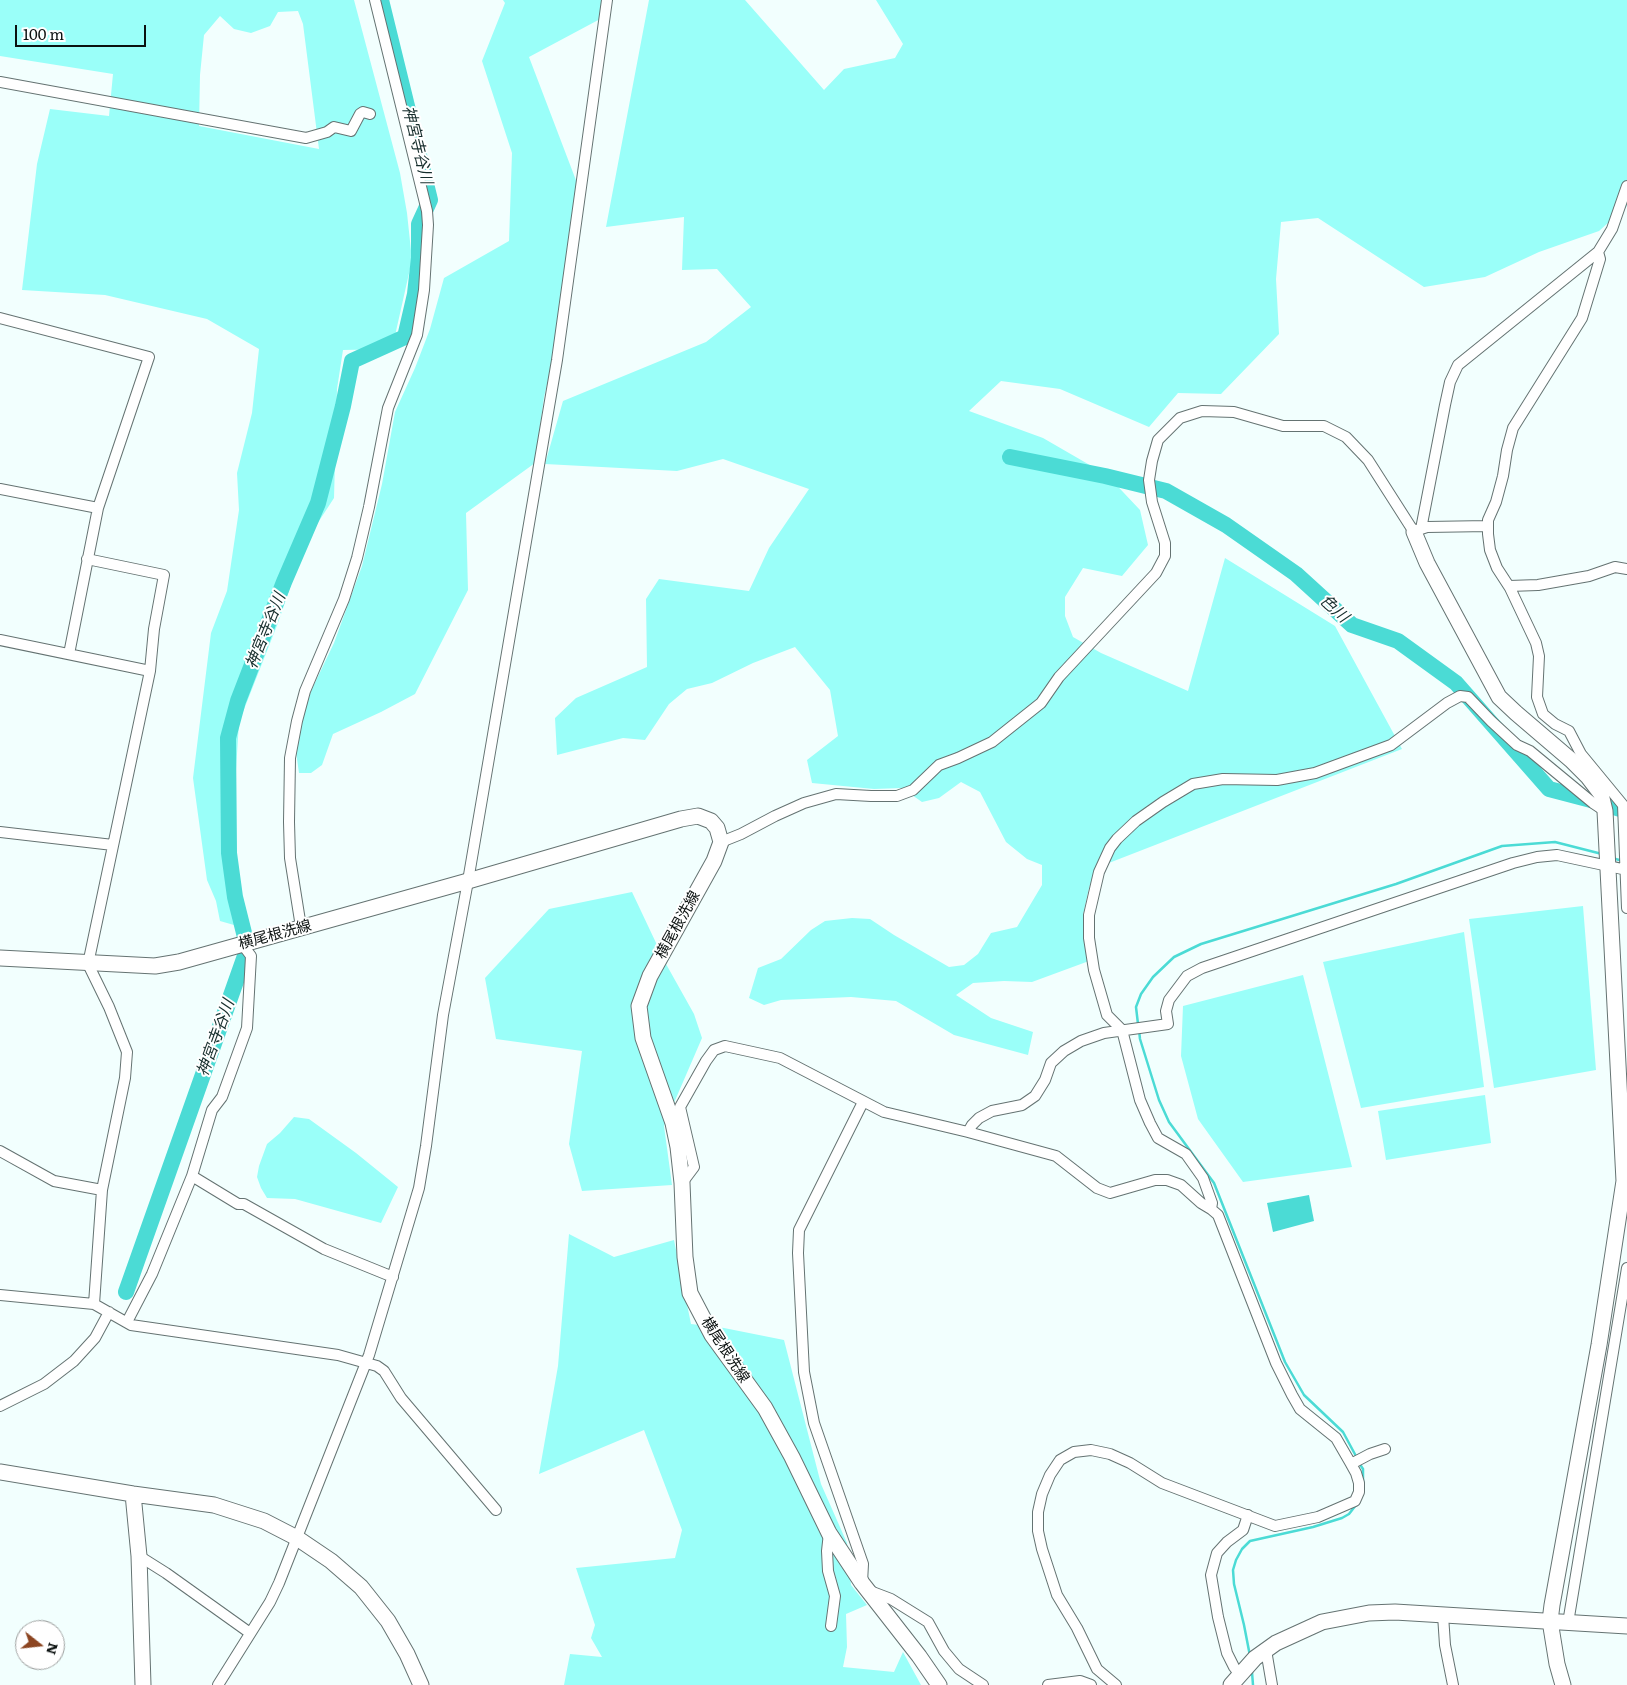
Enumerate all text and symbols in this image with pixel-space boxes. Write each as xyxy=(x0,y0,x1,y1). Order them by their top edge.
scale bar xyxy=(18,15,149,47)
text: 100 m xyxy=(23,22,64,45)
water label: 神宮寺谷川 xyxy=(398,104,436,186)
water label: 神宮寺谷川 xyxy=(242,590,290,672)
water label: 色川 xyxy=(1316,591,1352,627)
street label: 横尾根洗線 xyxy=(652,888,704,962)
street label: 横尾根洗線 xyxy=(236,917,314,953)
water label: 神宮寺谷川 xyxy=(193,997,239,1079)
street label: 横尾根洗線 xyxy=(697,1314,753,1386)
north arrow xyxy=(15,1620,65,1670)
text: N xyxy=(42,1640,65,1657)

